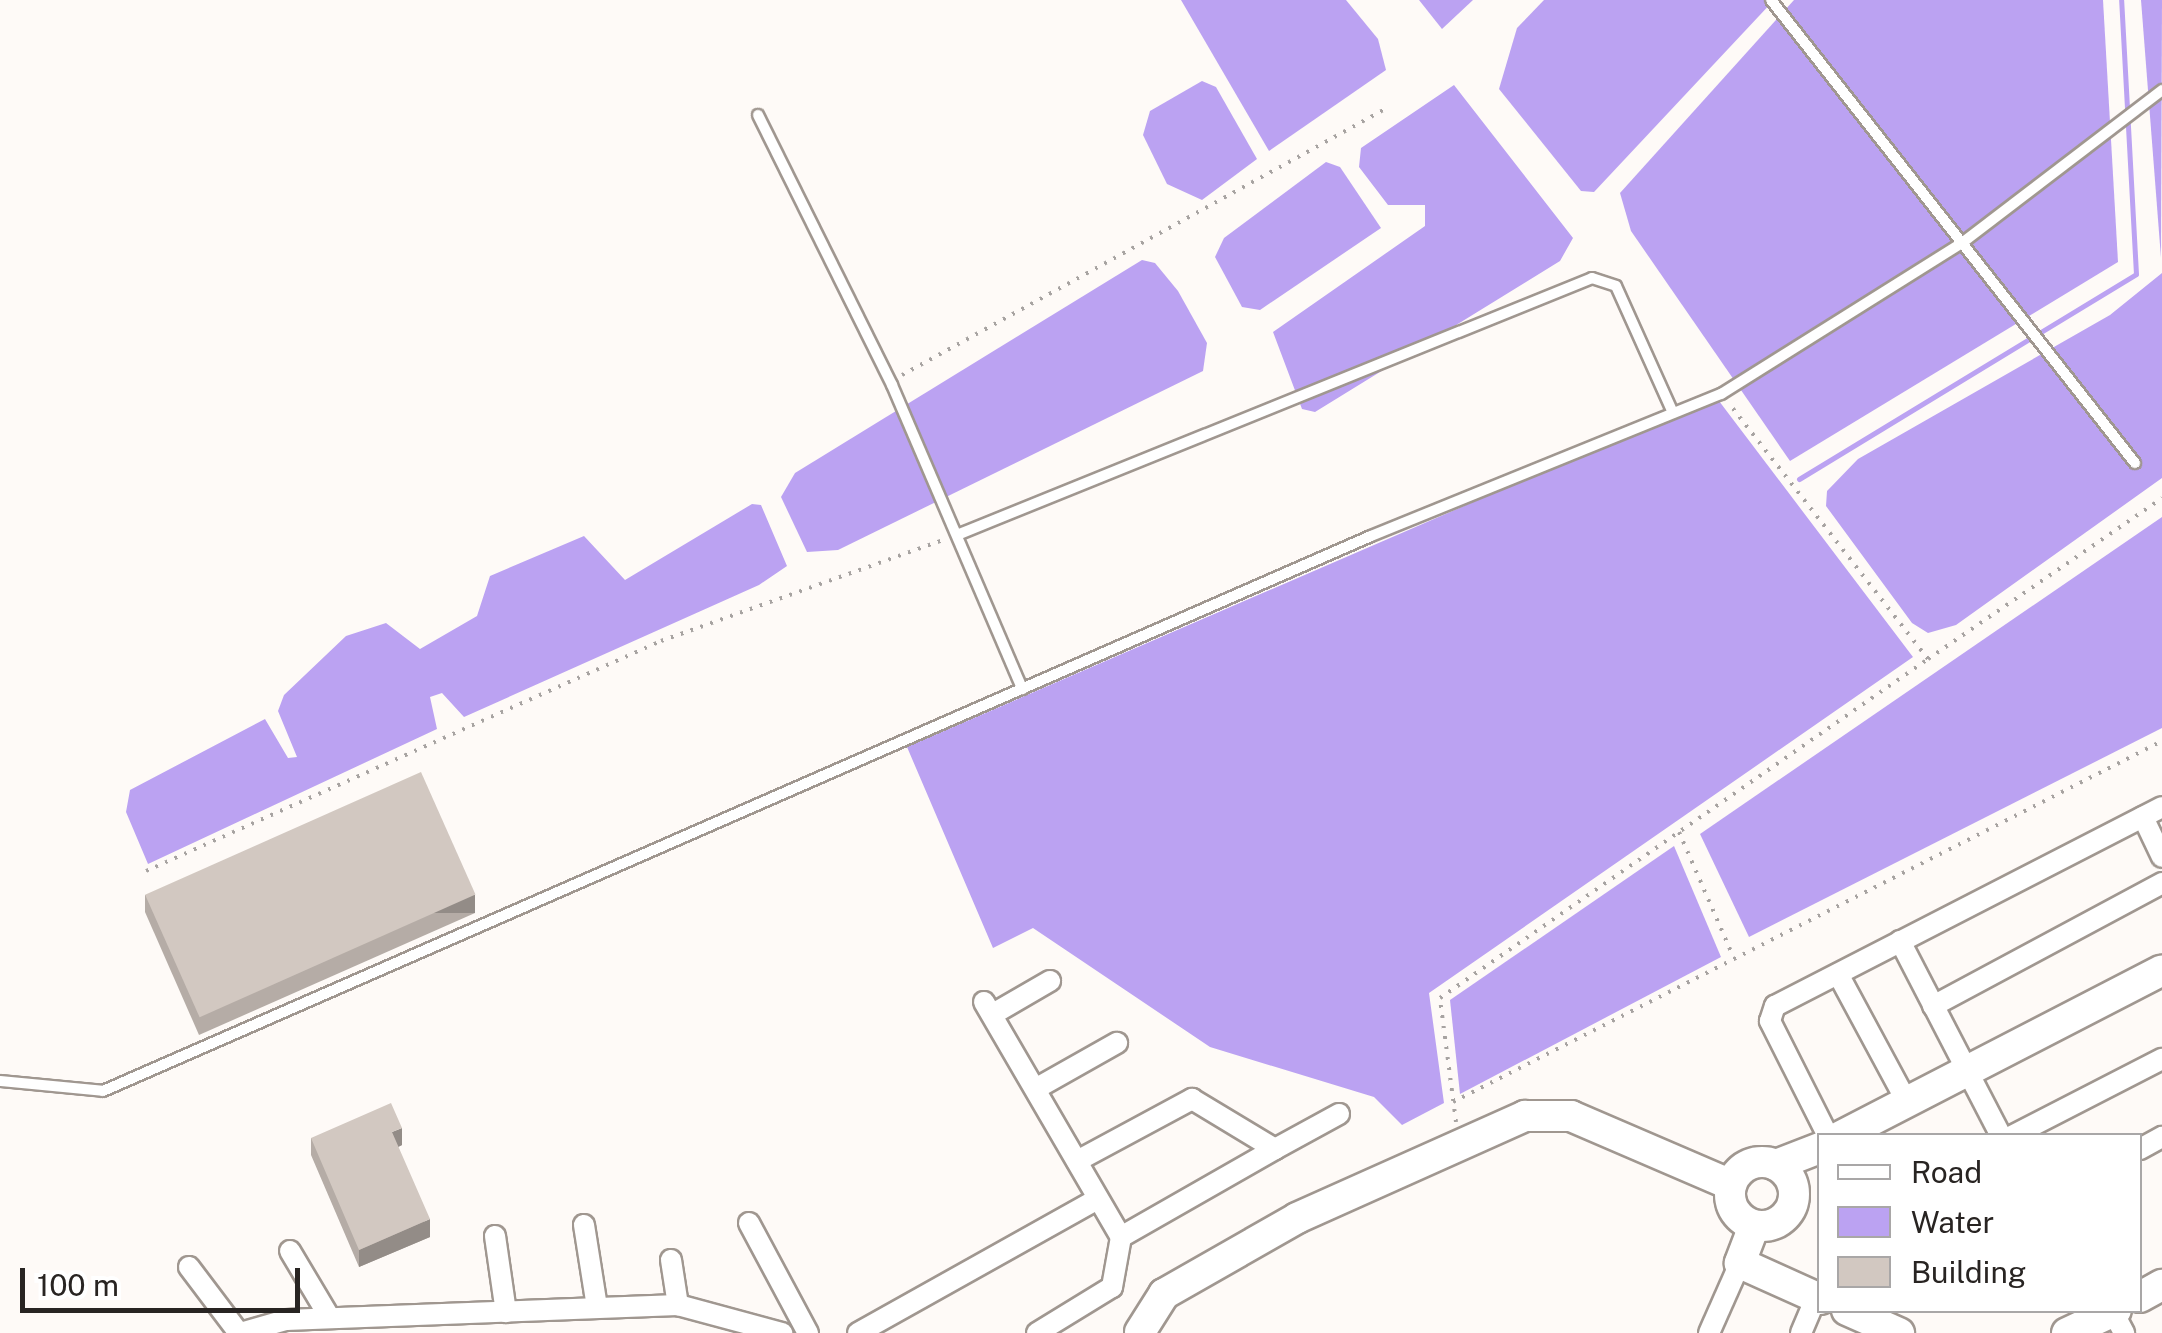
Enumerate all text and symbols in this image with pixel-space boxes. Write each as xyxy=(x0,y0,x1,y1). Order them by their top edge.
legend xyxy=(1817,1133,2142,1313)
text: Road xyxy=(1911,1154,1982,1190)
text: Water xyxy=(1911,1204,1994,1240)
scale bar xyxy=(25,1248,305,1310)
text: Building xyxy=(1911,1254,2026,1290)
text: 100 m xyxy=(37,1267,119,1303)

